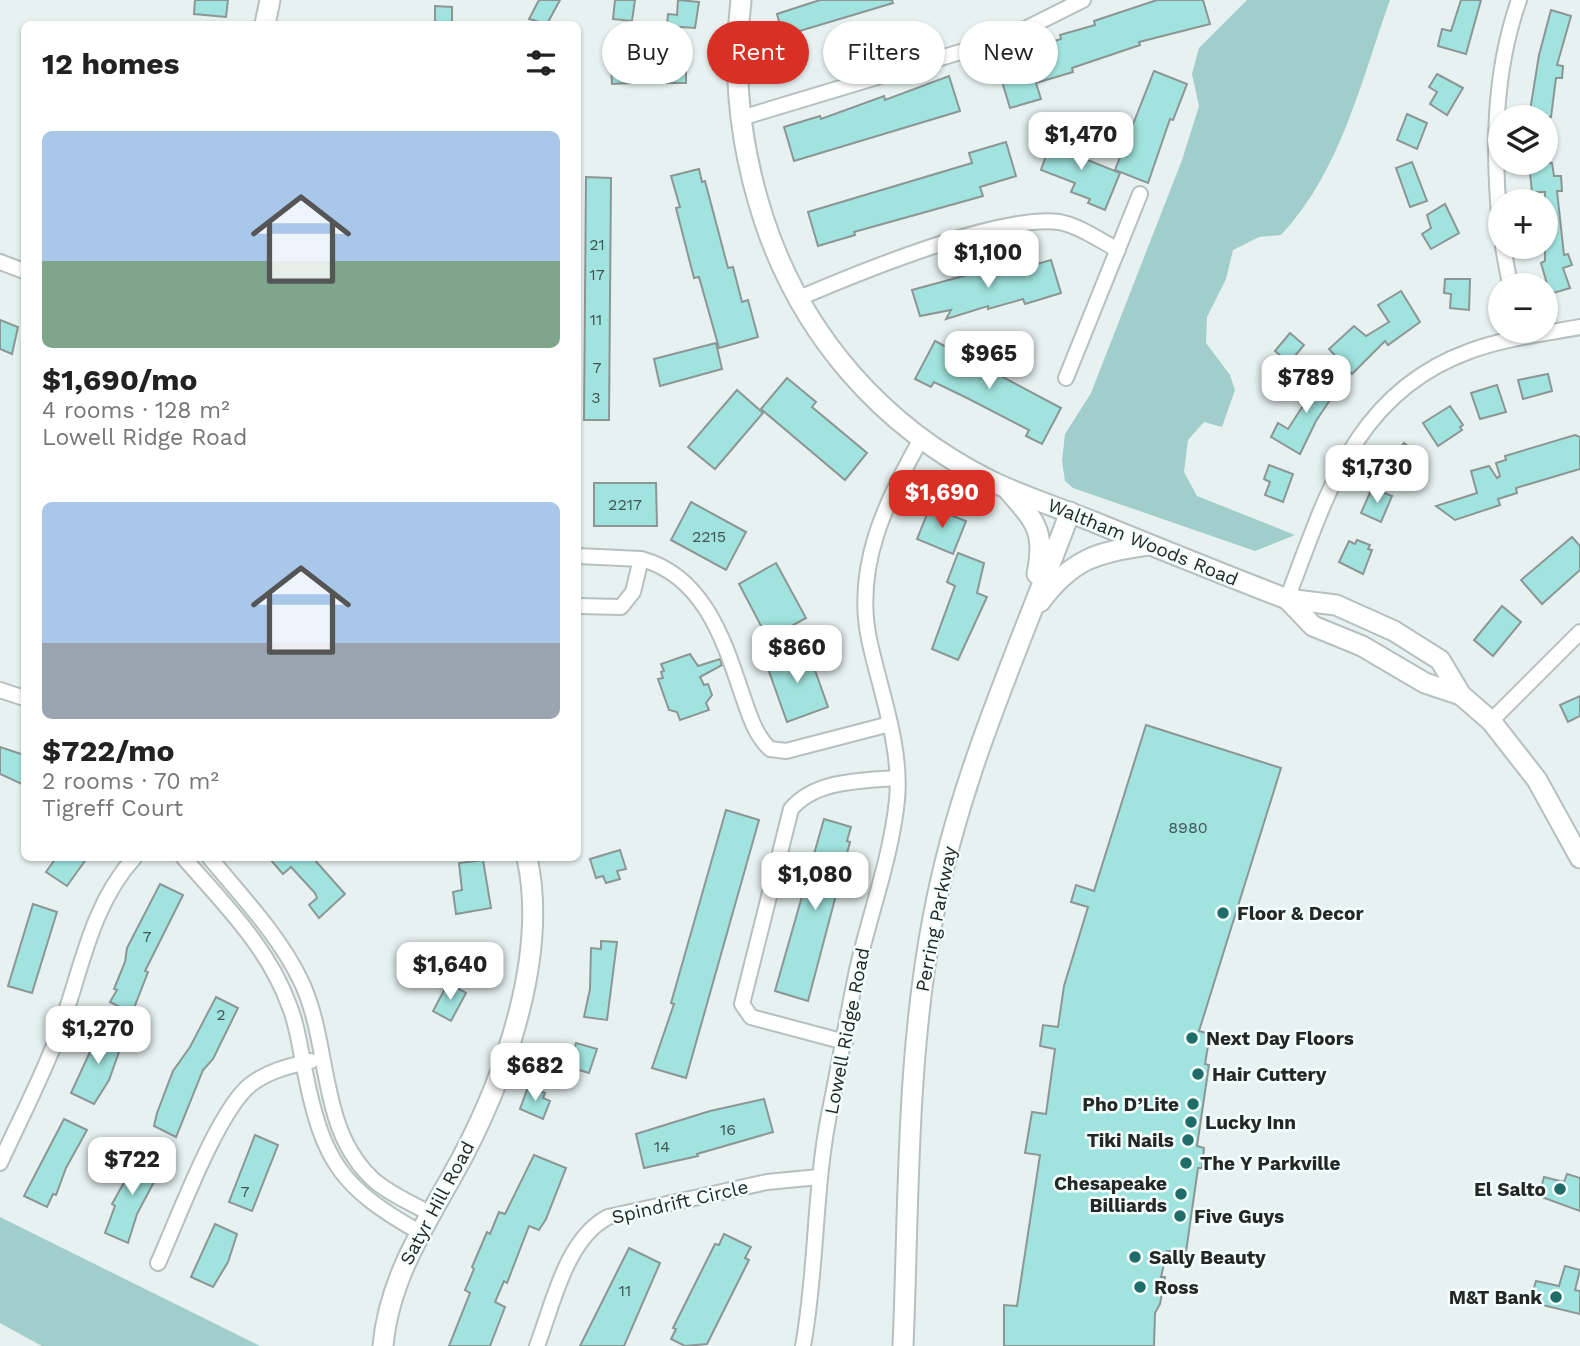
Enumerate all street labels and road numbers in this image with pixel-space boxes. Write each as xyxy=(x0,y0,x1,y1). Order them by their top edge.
street label: Waltham Woods Road xyxy=(1044,493,1242,591)
street label: Perring Parkway xyxy=(911,844,961,994)
street label: Lowell Ridge Road xyxy=(820,946,874,1116)
street label: Satyr Hill Road xyxy=(395,1137,479,1269)
street label: Spindrift Circle xyxy=(609,1175,751,1229)

